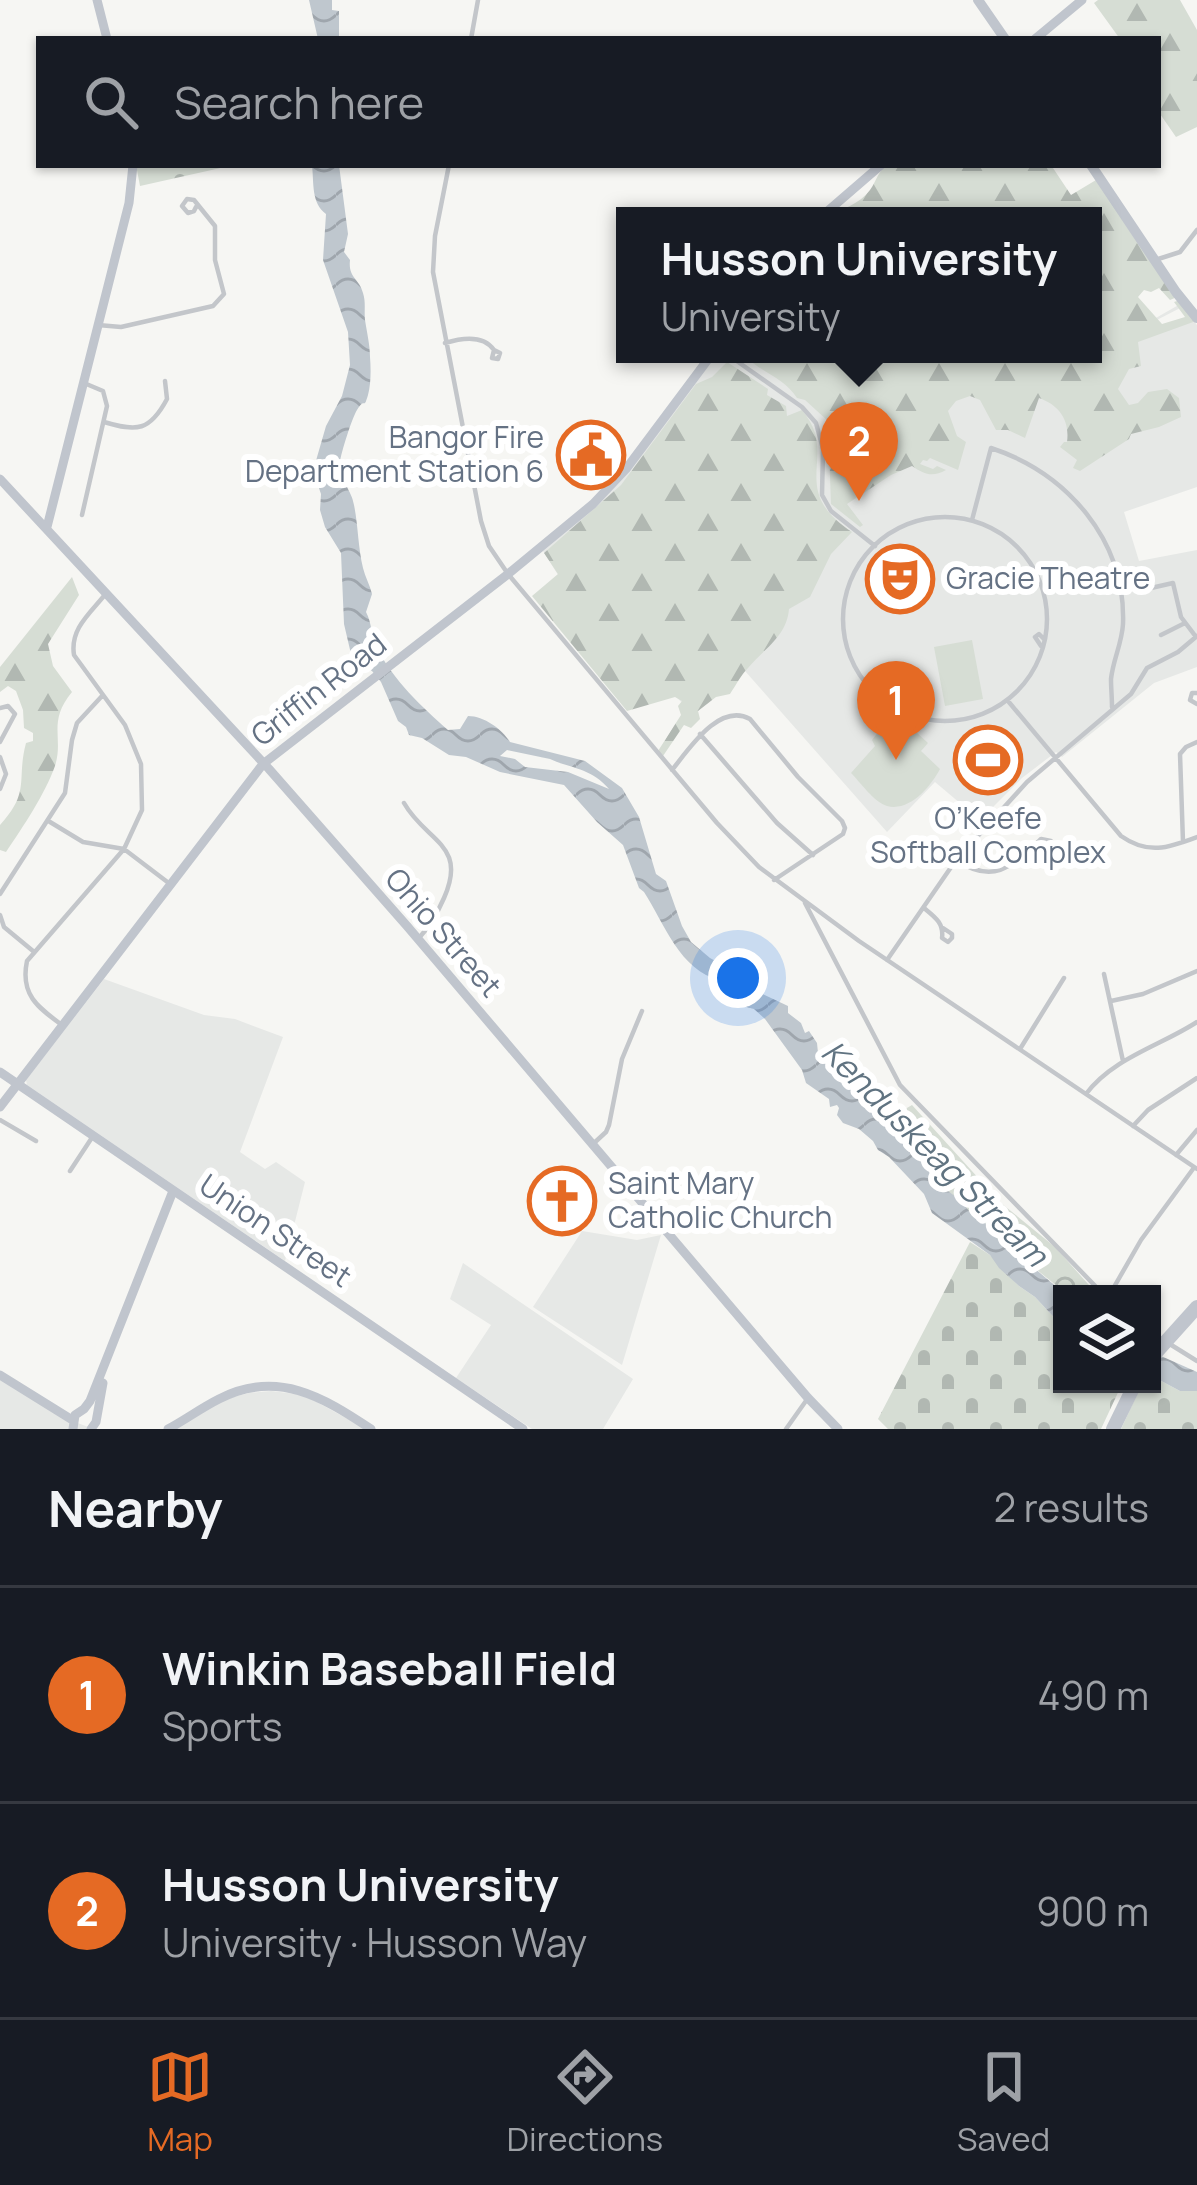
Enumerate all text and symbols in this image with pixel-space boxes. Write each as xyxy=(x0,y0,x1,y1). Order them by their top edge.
search box xyxy=(36,36,1161,168)
icon: search xyxy=(78,69,144,135)
text: Search here xyxy=(174,71,424,133)
popup xyxy=(616,207,1102,363)
text: Husson University xyxy=(661,227,1057,289)
text: University xyxy=(661,289,841,343)
pin: 2 xyxy=(820,402,898,501)
place label: Bangor Fire Department Station 6 xyxy=(245,416,544,491)
public building icon: Bangor Fire Department Station 6 xyxy=(556,420,626,490)
theatre icon: Gracie Theatre xyxy=(865,544,935,614)
place label: Gracie Theatre xyxy=(946,557,1150,598)
street label: Griffin Road xyxy=(242,623,394,755)
pin: 1 xyxy=(857,661,935,760)
sports icon: O’Keefe Softball Complex xyxy=(953,725,1023,795)
place label: O’Keefe Softball Complex xyxy=(870,797,1106,872)
street label: Ohio Street xyxy=(377,859,512,1005)
your location xyxy=(708,948,768,1008)
water label: Kenduskeag Stream xyxy=(812,1030,1060,1277)
place label: Saint Mary Catholic Church xyxy=(608,1162,832,1237)
street label: Union Street xyxy=(192,1164,360,1296)
church icon: Saint Mary Catholic Church xyxy=(527,1166,597,1236)
map controls xyxy=(1053,1285,1161,1393)
button: layers xyxy=(1053,1285,1161,1393)
text: Nearby xyxy=(48,1473,223,1542)
text: 2 results xyxy=(994,1480,1149,1534)
text: Winkin Baseball Field xyxy=(162,1637,617,1699)
text: 1 xyxy=(78,1668,96,1722)
text: 490 m xyxy=(1038,1668,1149,1722)
text: Sports xyxy=(162,1699,282,1753)
text: Husson University xyxy=(162,1853,559,1915)
text: 2 xyxy=(75,1884,99,1938)
text: 900 m xyxy=(1036,1884,1149,1938)
text: University · Husson Way xyxy=(162,1915,587,1969)
tab: Map xyxy=(147,2044,213,2161)
tab: Directions xyxy=(507,2044,663,2161)
tab: Saved xyxy=(957,2044,1050,2161)

